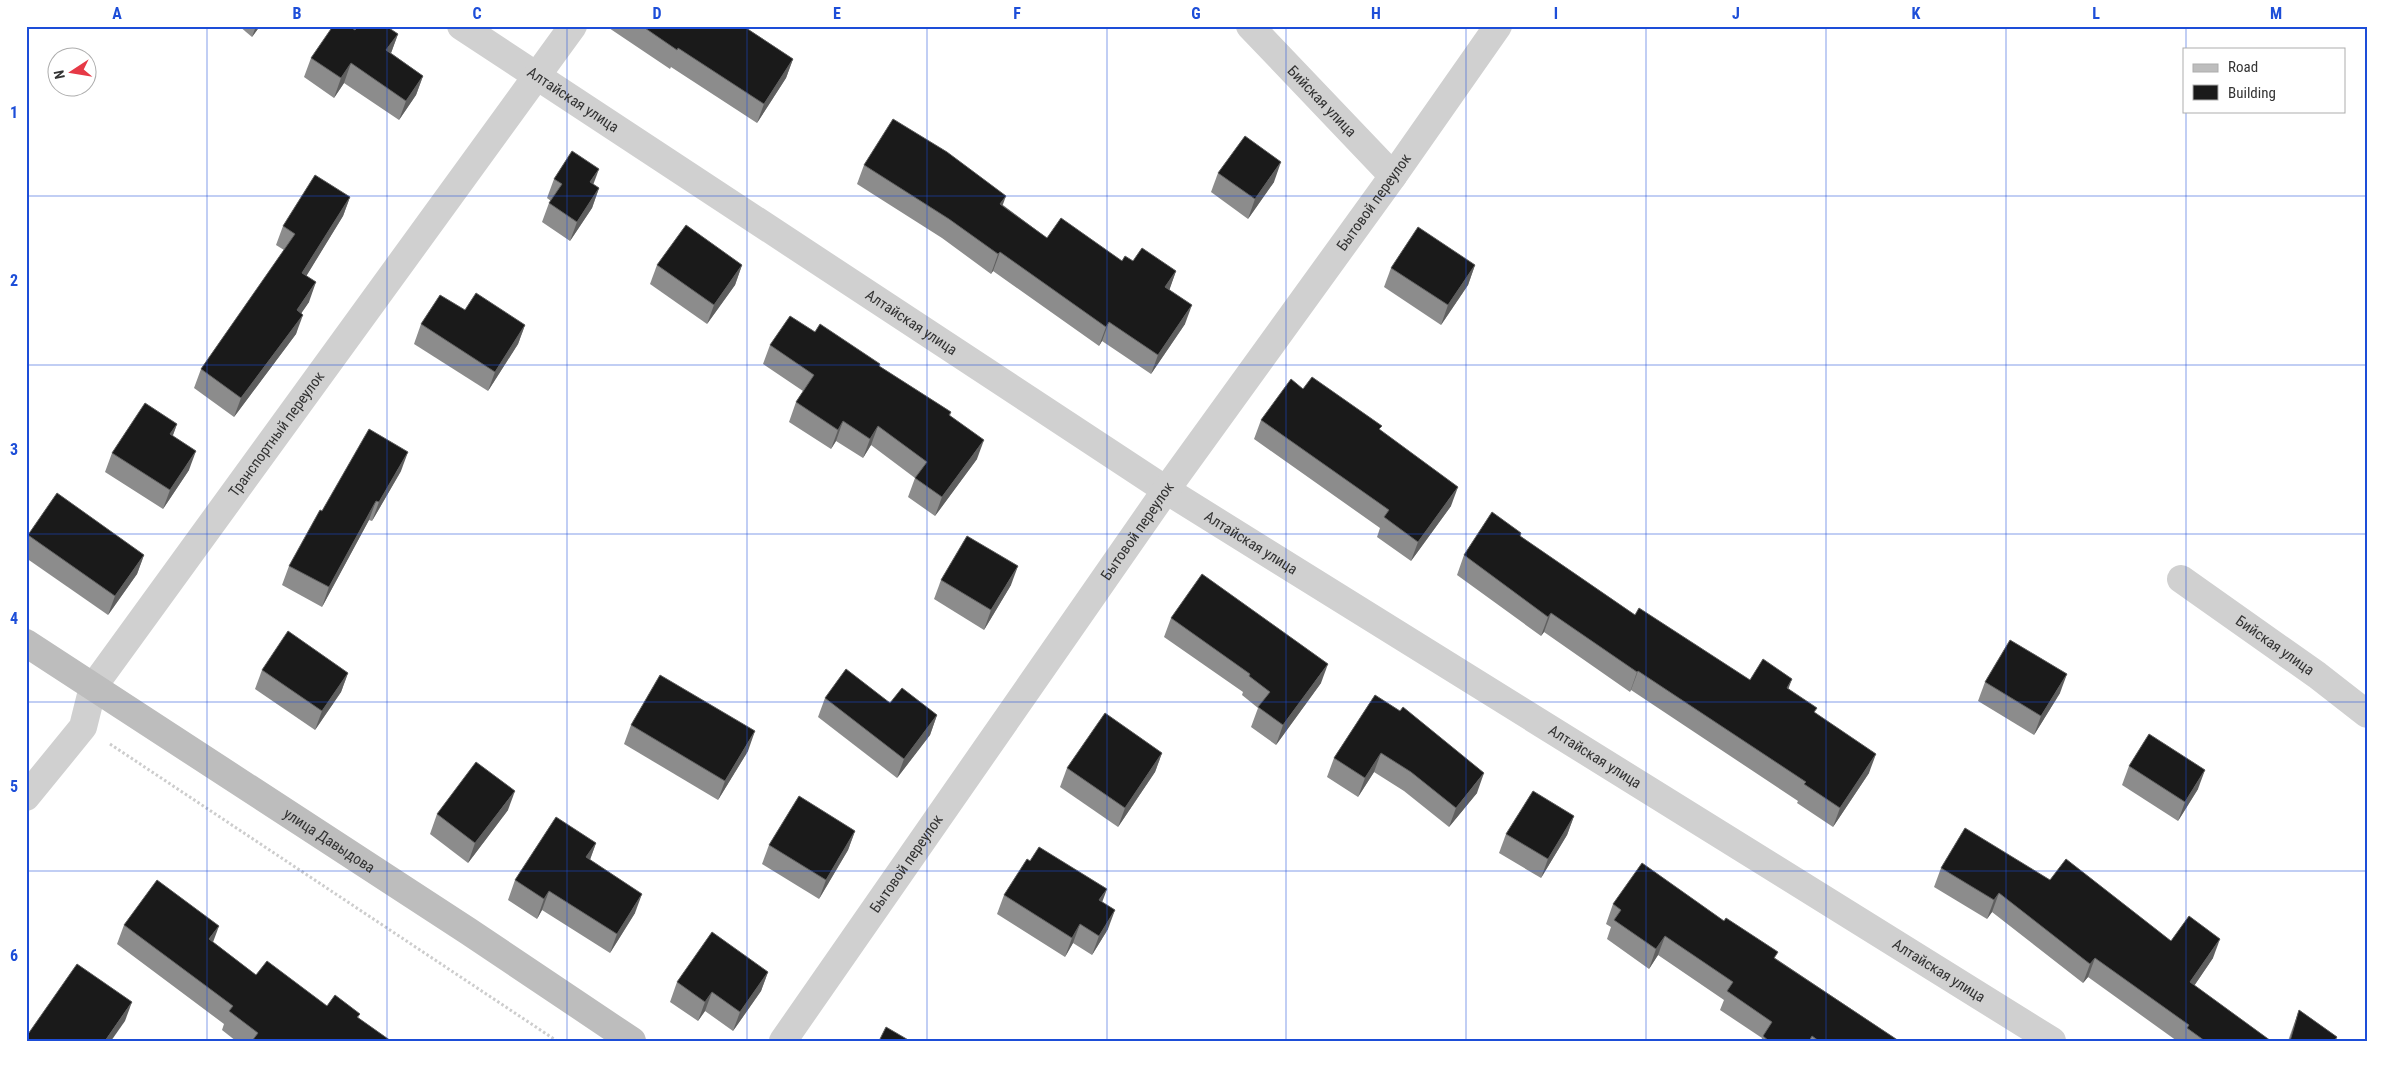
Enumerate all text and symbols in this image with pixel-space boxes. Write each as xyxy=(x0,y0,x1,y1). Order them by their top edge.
text: A xyxy=(112,4,122,23)
text: B xyxy=(293,4,302,23)
text: C xyxy=(472,4,482,23)
text: D xyxy=(652,4,662,23)
text: E xyxy=(833,4,841,23)
text: F xyxy=(1013,4,1021,23)
text: G xyxy=(1191,4,1201,23)
text: H xyxy=(1371,4,1381,23)
text: I xyxy=(1554,4,1558,23)
text: J xyxy=(1732,4,1740,23)
text: K xyxy=(1912,4,1921,23)
text: L xyxy=(2092,4,2100,23)
text: M xyxy=(2270,4,2282,23)
north arrow xyxy=(48,48,98,98)
legend xyxy=(2183,48,2346,112)
text: Road xyxy=(2228,58,2258,76)
street label: Бийская улица xyxy=(1284,62,1360,141)
street label: Алтайская улица xyxy=(524,63,622,136)
text: N xyxy=(51,69,68,81)
text: Building xyxy=(2228,84,2276,102)
text: 1 xyxy=(10,103,18,122)
street label: Бытовой переулок xyxy=(1333,150,1415,254)
text: 2 xyxy=(10,271,18,290)
street label: Алтайская улица xyxy=(862,286,960,359)
street label: Транспортный переулок xyxy=(225,368,328,500)
text: 3 xyxy=(10,440,18,459)
street label: Бытовой переулок xyxy=(1097,478,1178,584)
street label: Алтайская улица xyxy=(1201,507,1301,578)
text: 4 xyxy=(10,609,18,628)
street label: Бийская улица xyxy=(2232,611,2318,679)
street label: Алтайская улица xyxy=(1545,721,1645,792)
text: 5 xyxy=(10,777,18,796)
street label: улица Давыдова xyxy=(280,804,378,877)
street label: Бытовой переулок xyxy=(866,811,947,916)
street label: Алтайская улица xyxy=(1889,935,1988,1006)
text: 6 xyxy=(10,946,18,965)

